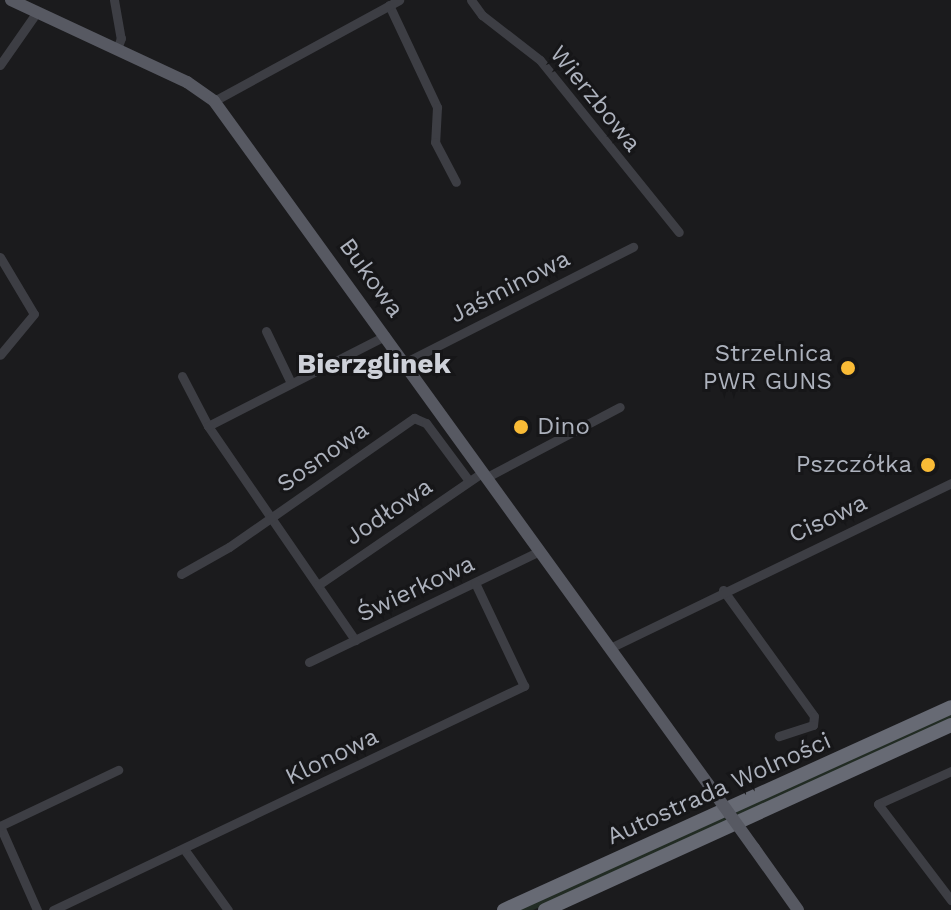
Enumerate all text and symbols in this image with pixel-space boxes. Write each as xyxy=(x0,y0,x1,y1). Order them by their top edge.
street label: Wierzbowa xyxy=(543,40,647,158)
street label: Bukowa xyxy=(333,233,409,323)
street label: Jaśminowa xyxy=(445,244,575,330)
place label: Strzelnica PWR GUNS xyxy=(703,340,832,396)
district label: Bierzglinek xyxy=(297,347,451,381)
marker: Strzelnica PWR GUNS xyxy=(839,359,857,377)
place label: Dino xyxy=(537,413,590,441)
street label: Sosnowa xyxy=(272,415,374,499)
marker: Dino xyxy=(512,418,530,436)
place label: Pszczółka xyxy=(796,451,912,479)
marker: Pszczółka xyxy=(919,456,937,474)
street label: Jodłowa xyxy=(340,472,438,552)
street label: Cisowa xyxy=(784,488,872,550)
street label: Świerkowa xyxy=(353,549,479,629)
street label: Klonowa xyxy=(281,722,383,792)
street label: Autostrada Wolności xyxy=(602,726,836,852)

